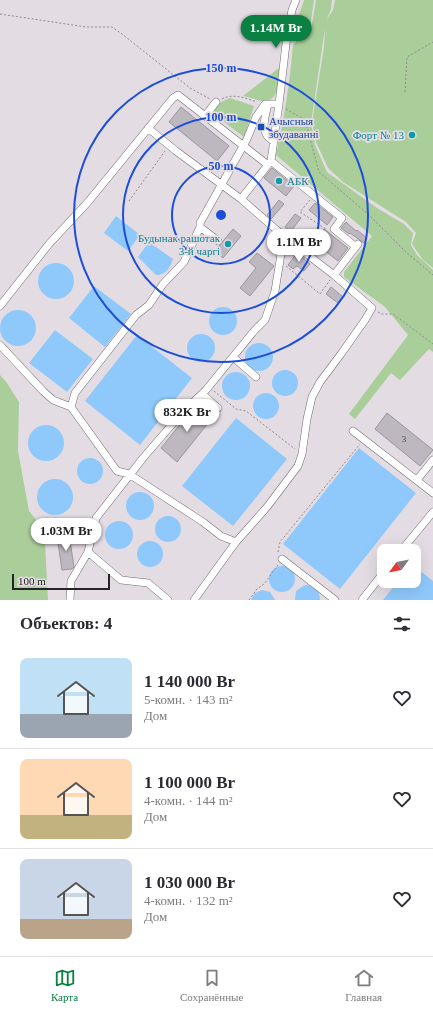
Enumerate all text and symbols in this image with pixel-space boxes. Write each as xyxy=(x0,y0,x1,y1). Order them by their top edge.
pin: 1.14M Br xyxy=(235,15,317,49)
text: 1.14M Br xyxy=(250,20,302,35)
text: 150 m xyxy=(206,61,237,75)
text: 100 m xyxy=(206,110,237,124)
place label: Ачысныя збудаванні xyxy=(269,115,319,140)
marker: Ачысныя збудаванні xyxy=(256,122,266,132)
place label: Форт № 13 xyxy=(353,129,404,141)
marker: Форт № 13 xyxy=(407,130,417,140)
text: 50 m xyxy=(209,159,234,173)
place label: АБК xyxy=(287,175,309,187)
marker: АБК xyxy=(274,176,284,186)
centre of rings xyxy=(214,208,228,222)
pin: 1.1M Br xyxy=(262,229,336,263)
place label: Будынак рашотак 3-й чаргі xyxy=(138,232,221,257)
text: 1.1M Br xyxy=(276,234,322,249)
marker: Будынак рашотак 3-й чаргі xyxy=(223,239,233,249)
pin: 832K Br xyxy=(150,399,224,433)
text: 832K Br xyxy=(163,404,211,419)
house number: 3 xyxy=(402,434,407,444)
pin: 1.03M Br xyxy=(25,518,107,552)
text: 1.03M Br xyxy=(40,523,92,538)
north arrow xyxy=(377,544,421,588)
map controls xyxy=(377,544,421,588)
scale bar xyxy=(12,572,110,591)
text: 100 m xyxy=(18,575,46,587)
icon: filters xyxy=(391,613,413,635)
text: Объектов: 4 xyxy=(20,614,112,633)
text: 1 140 000 Br xyxy=(144,672,235,691)
icon: home xyxy=(52,674,100,722)
icon: heart xyxy=(391,687,413,709)
text: 5-комн. · 143 m² xyxy=(144,692,233,707)
text: Дом xyxy=(144,708,167,723)
text: 1 100 000 Br xyxy=(144,773,235,792)
icon: home xyxy=(52,775,100,823)
icon: heart xyxy=(391,788,413,810)
text: 4-комн. · 144 m² xyxy=(144,793,233,808)
text: Дом xyxy=(144,809,167,824)
text: 1 030 000 Br xyxy=(144,873,235,892)
icon: home xyxy=(52,875,100,923)
icon: heart xyxy=(391,888,413,910)
text: 4-комн. · 132 m² xyxy=(144,893,233,908)
text: Дом xyxy=(144,909,167,924)
tab: Карта xyxy=(51,967,78,1003)
tab: Сохранённые xyxy=(180,967,243,1003)
tab: Главная xyxy=(345,967,382,1003)

